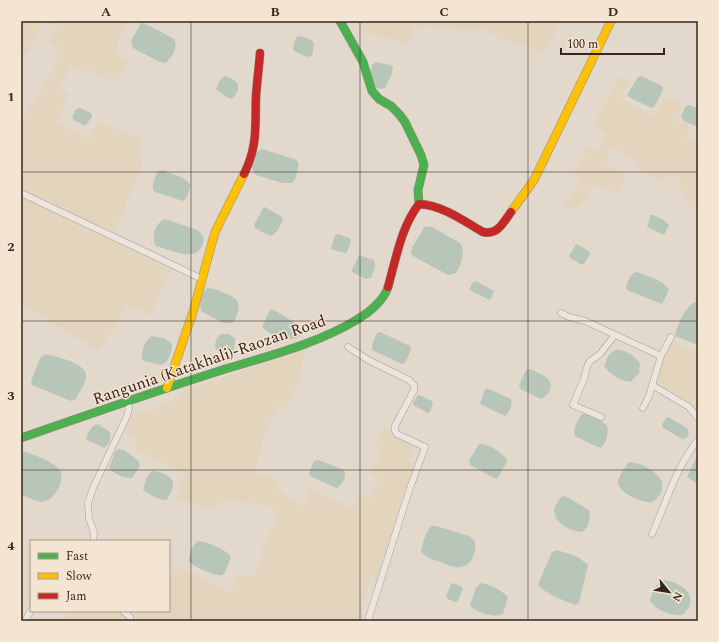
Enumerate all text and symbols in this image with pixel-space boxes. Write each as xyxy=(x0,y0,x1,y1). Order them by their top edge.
text: A xyxy=(101,2,111,22)
text: B xyxy=(270,2,280,22)
text: C xyxy=(439,2,449,22)
text: D xyxy=(608,2,618,22)
scale bar xyxy=(561,30,664,56)
text: 100 m xyxy=(567,35,598,54)
text: 1 xyxy=(7,87,15,107)
text: 2 xyxy=(7,237,15,257)
street label: Rangunia (Katakhali)-Raozan Road xyxy=(89,309,329,411)
text: 3 xyxy=(7,386,15,406)
text: 4 xyxy=(7,536,15,556)
legend xyxy=(30,540,170,612)
text: Fast xyxy=(66,547,88,566)
text: Slow xyxy=(66,567,92,586)
north arrow xyxy=(649,572,689,612)
text: Jam xyxy=(66,587,87,606)
text: N xyxy=(668,589,687,605)

